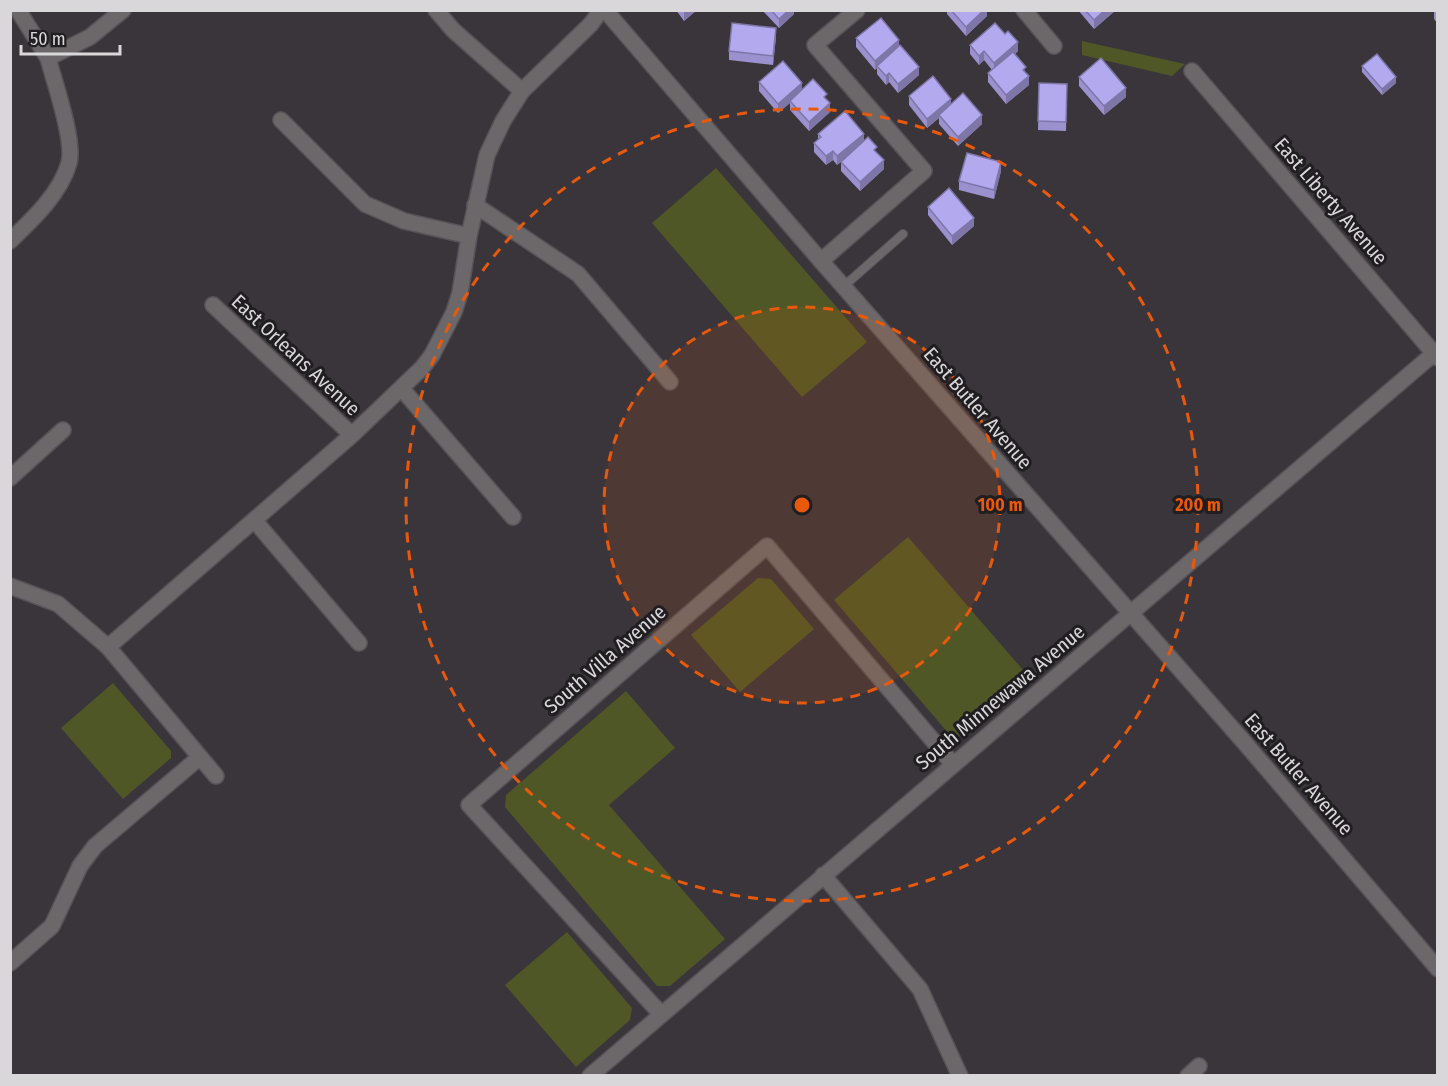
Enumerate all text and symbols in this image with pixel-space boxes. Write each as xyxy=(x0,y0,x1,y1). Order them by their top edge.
scale bar xyxy=(21,18,120,56)
text: 50 m xyxy=(30,28,66,50)
street label: East Liberty Avenue xyxy=(1269,133,1393,269)
street label: East Orleans Avenue xyxy=(227,289,365,421)
street label: East Butler Avenue xyxy=(919,342,1037,474)
text: 100 m xyxy=(978,494,1022,516)
text: 200 m xyxy=(1174,494,1221,516)
centre of rings xyxy=(792,495,812,515)
street label: South Villa Avenue xyxy=(539,600,671,718)
street label: South Minnewawa Avenue xyxy=(911,619,1089,775)
street label: East Butler Avenue xyxy=(1240,708,1358,840)

